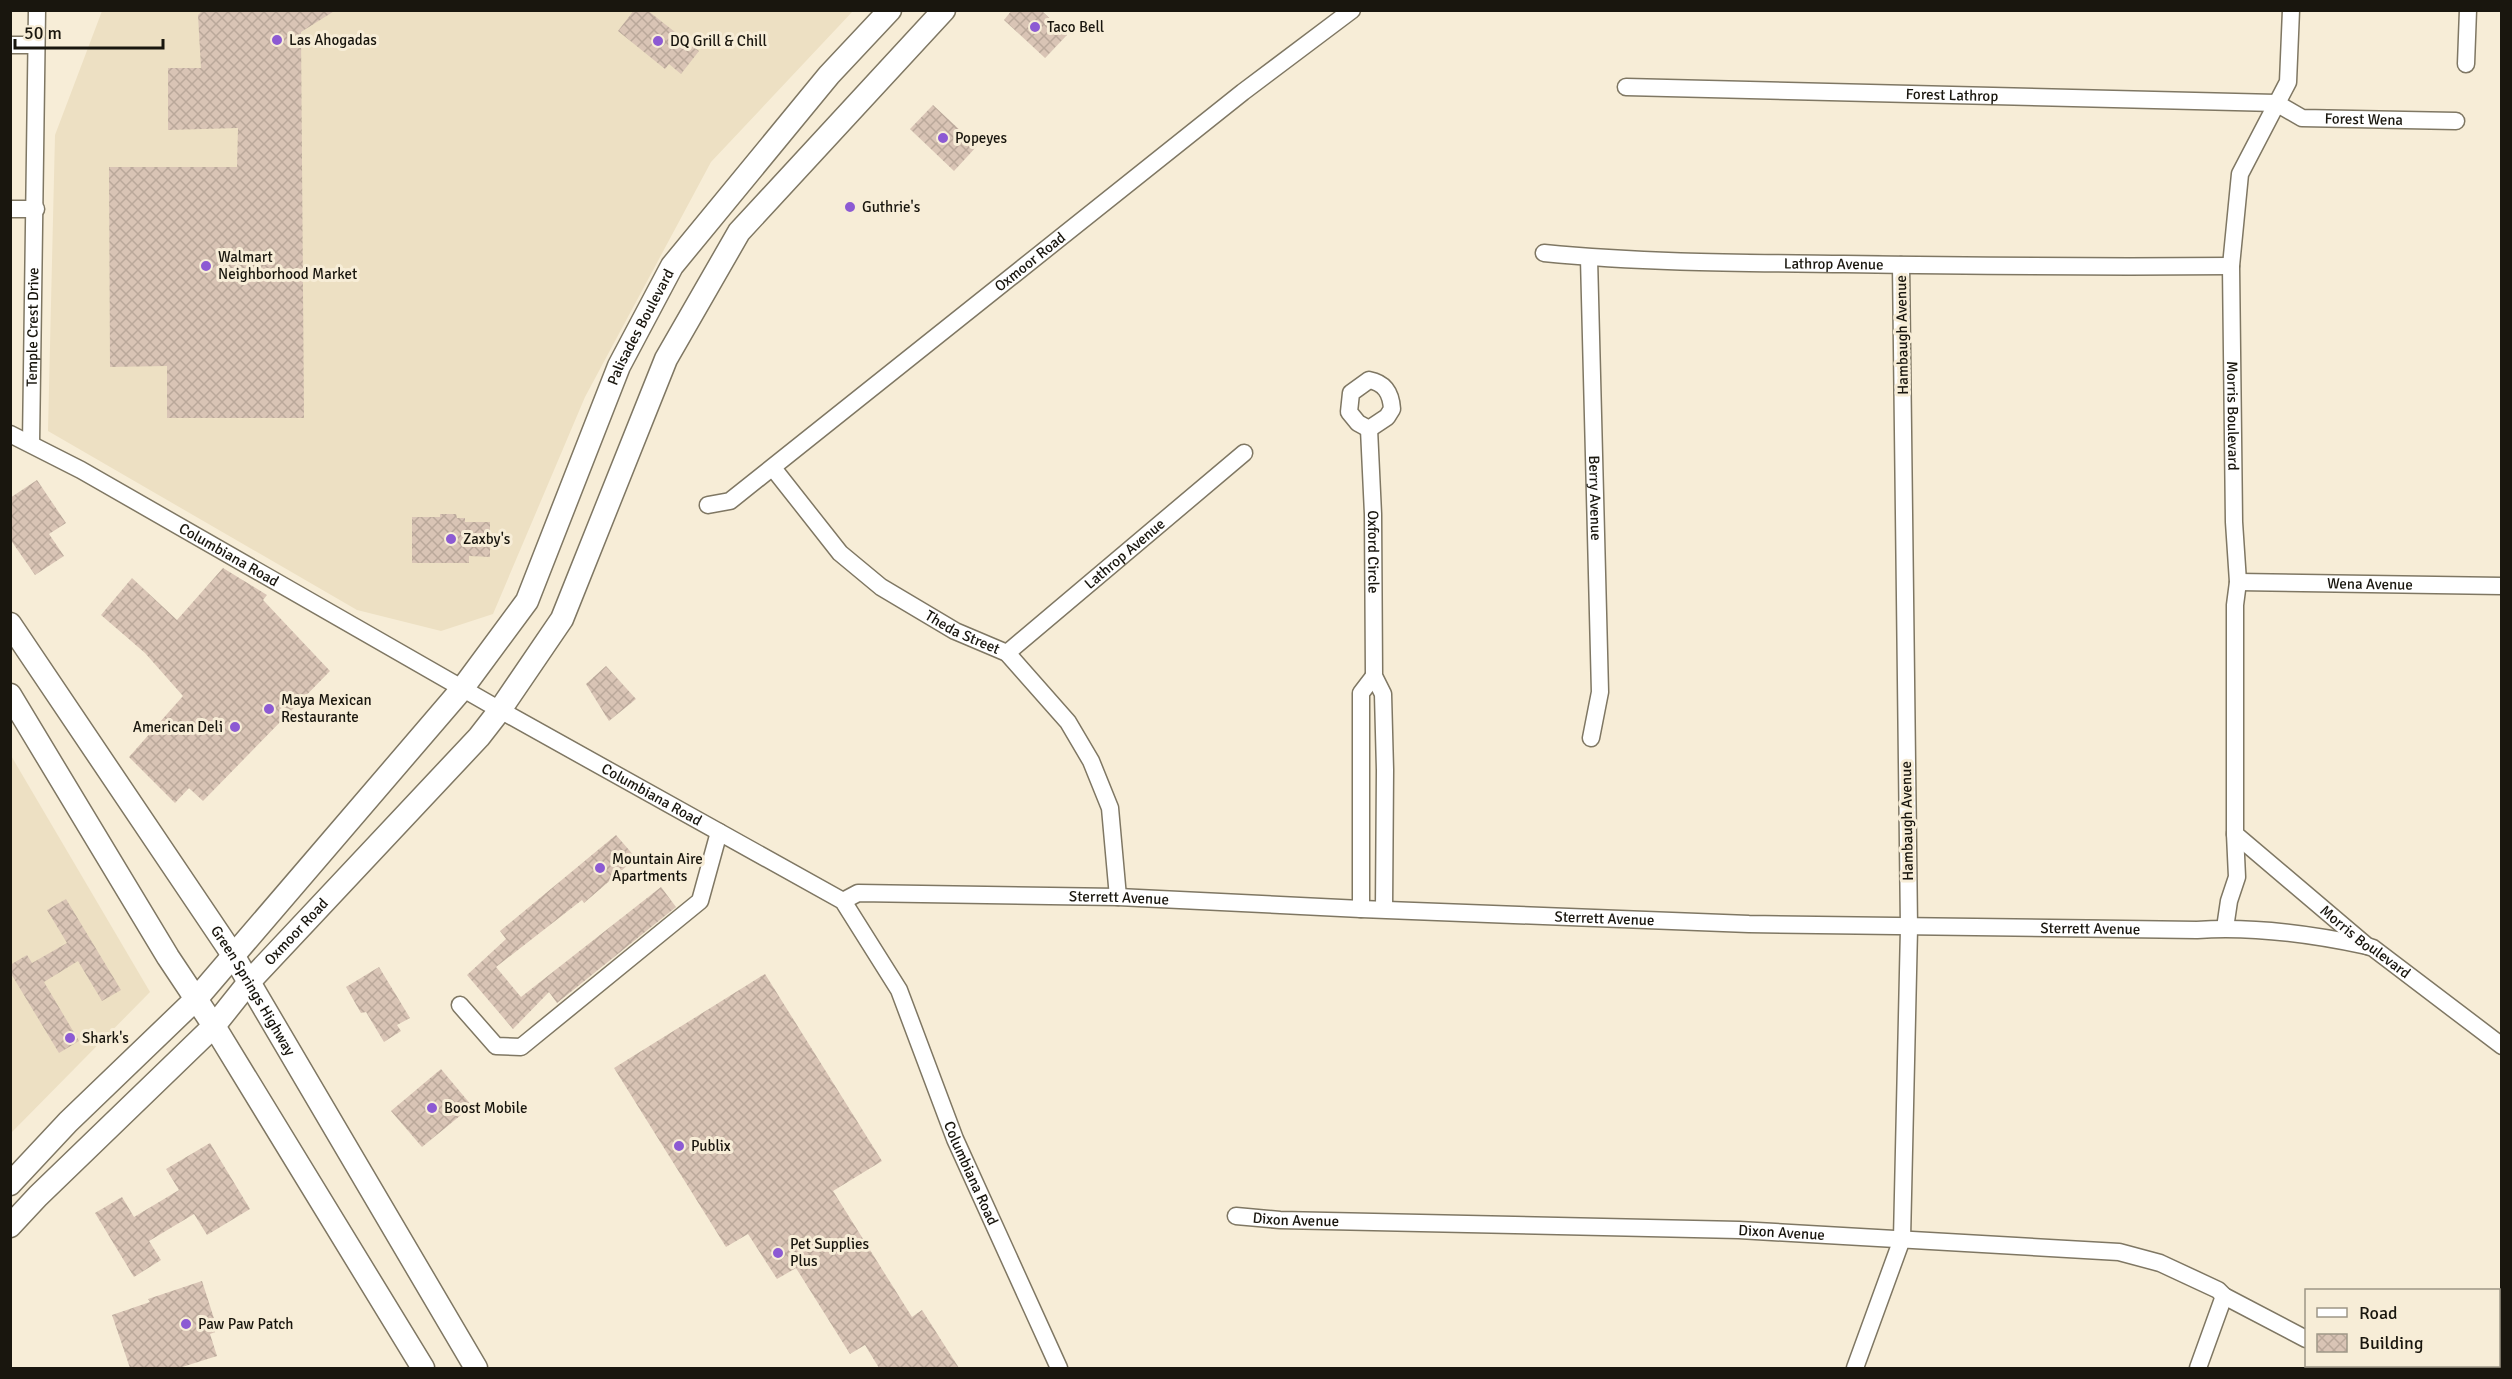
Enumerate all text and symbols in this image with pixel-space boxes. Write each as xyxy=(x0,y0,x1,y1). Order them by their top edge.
scale bar xyxy=(15,12,164,50)
place label: Taco Bell xyxy=(1047,18,1104,36)
marker: Taco Bell xyxy=(1028,20,1042,34)
text: 50 m xyxy=(24,22,62,44)
place label: Las Ahogadas xyxy=(289,31,377,49)
place label: DQ Grill & Chill xyxy=(670,32,767,50)
marker: Las Ahogadas xyxy=(270,33,284,47)
marker: DQ Grill & Chill xyxy=(651,34,665,48)
street label: Forest Lathrop xyxy=(1905,85,1998,105)
street label: Forest Wena xyxy=(2324,109,2403,129)
place label: Popeyes xyxy=(955,129,1008,147)
marker: Popeyes xyxy=(936,131,950,145)
place label: Guthrie's xyxy=(862,198,921,216)
marker: Guthrie's xyxy=(843,200,857,214)
street label: Oxmoor Road xyxy=(991,228,1069,295)
place label: Walmart Neighborhood Market xyxy=(218,248,357,283)
street label: Lathrop Avenue xyxy=(1784,254,1884,274)
marker: Walmart Neighborhood Market xyxy=(199,259,213,273)
street label: Palisades Boulevard xyxy=(603,266,678,388)
street label: Temple Crest Drive xyxy=(23,267,42,387)
street label: Hambaugh Avenue xyxy=(1892,275,1912,395)
street label: Morris Boulevard xyxy=(2223,361,2242,471)
street label: Berry Avenue xyxy=(1585,455,1605,541)
street label: Oxford Circle xyxy=(1364,510,1382,594)
street label: Lathrop Avenue xyxy=(1081,515,1169,593)
street label: Columbiana Road xyxy=(176,519,282,590)
place label: Zaxby's xyxy=(463,530,511,548)
marker: Zaxby's xyxy=(444,532,458,546)
street label: Wena Avenue xyxy=(2327,574,2413,594)
street label: Theda Street xyxy=(922,606,1003,658)
place label: Maya Mexican Restaurante xyxy=(281,691,372,726)
marker: Maya Mexican Restaurante xyxy=(262,702,276,716)
place label: American Deli xyxy=(133,718,223,736)
marker: American Deli xyxy=(228,720,242,734)
street label: Columbiana Road xyxy=(598,759,705,830)
street label: Hambaugh Avenue xyxy=(1897,761,1917,881)
place label: Mountain Aire Apartments xyxy=(612,850,703,885)
marker: Mountain Aire Apartments xyxy=(593,861,607,875)
street label: Sterrett Avenue xyxy=(1069,887,1169,909)
street label: Oxmoor Road xyxy=(261,894,332,969)
street label: Morris Boulevard xyxy=(2317,901,2414,982)
street label: Sterrett Avenue xyxy=(1554,907,1655,929)
street label: Sterrett Avenue xyxy=(2040,919,2140,938)
street label: Green Springs Highway xyxy=(207,922,299,1059)
place label: Shark's xyxy=(82,1029,129,1047)
marker: Shark's xyxy=(63,1031,77,1045)
place label: Boost Mobile xyxy=(444,1099,527,1117)
marker: Boost Mobile xyxy=(425,1101,439,1115)
street label: Columbiana Road xyxy=(940,1119,1002,1228)
place label: Publix xyxy=(691,1137,731,1155)
marker: Publix xyxy=(672,1139,686,1153)
street label: Dixon Avenue xyxy=(1252,1209,1339,1230)
street label: Dixon Avenue xyxy=(1738,1221,1825,1244)
place label: Pet Supplies Plus xyxy=(790,1235,869,1270)
marker: Pet Supplies Plus xyxy=(771,1246,785,1260)
legend xyxy=(2305,1289,2500,1367)
text: Road xyxy=(2359,1302,2398,1324)
place label: Paw Paw Patch xyxy=(198,1315,293,1333)
marker: Paw Paw Patch xyxy=(179,1317,193,1331)
text: Building xyxy=(2359,1332,2423,1354)

